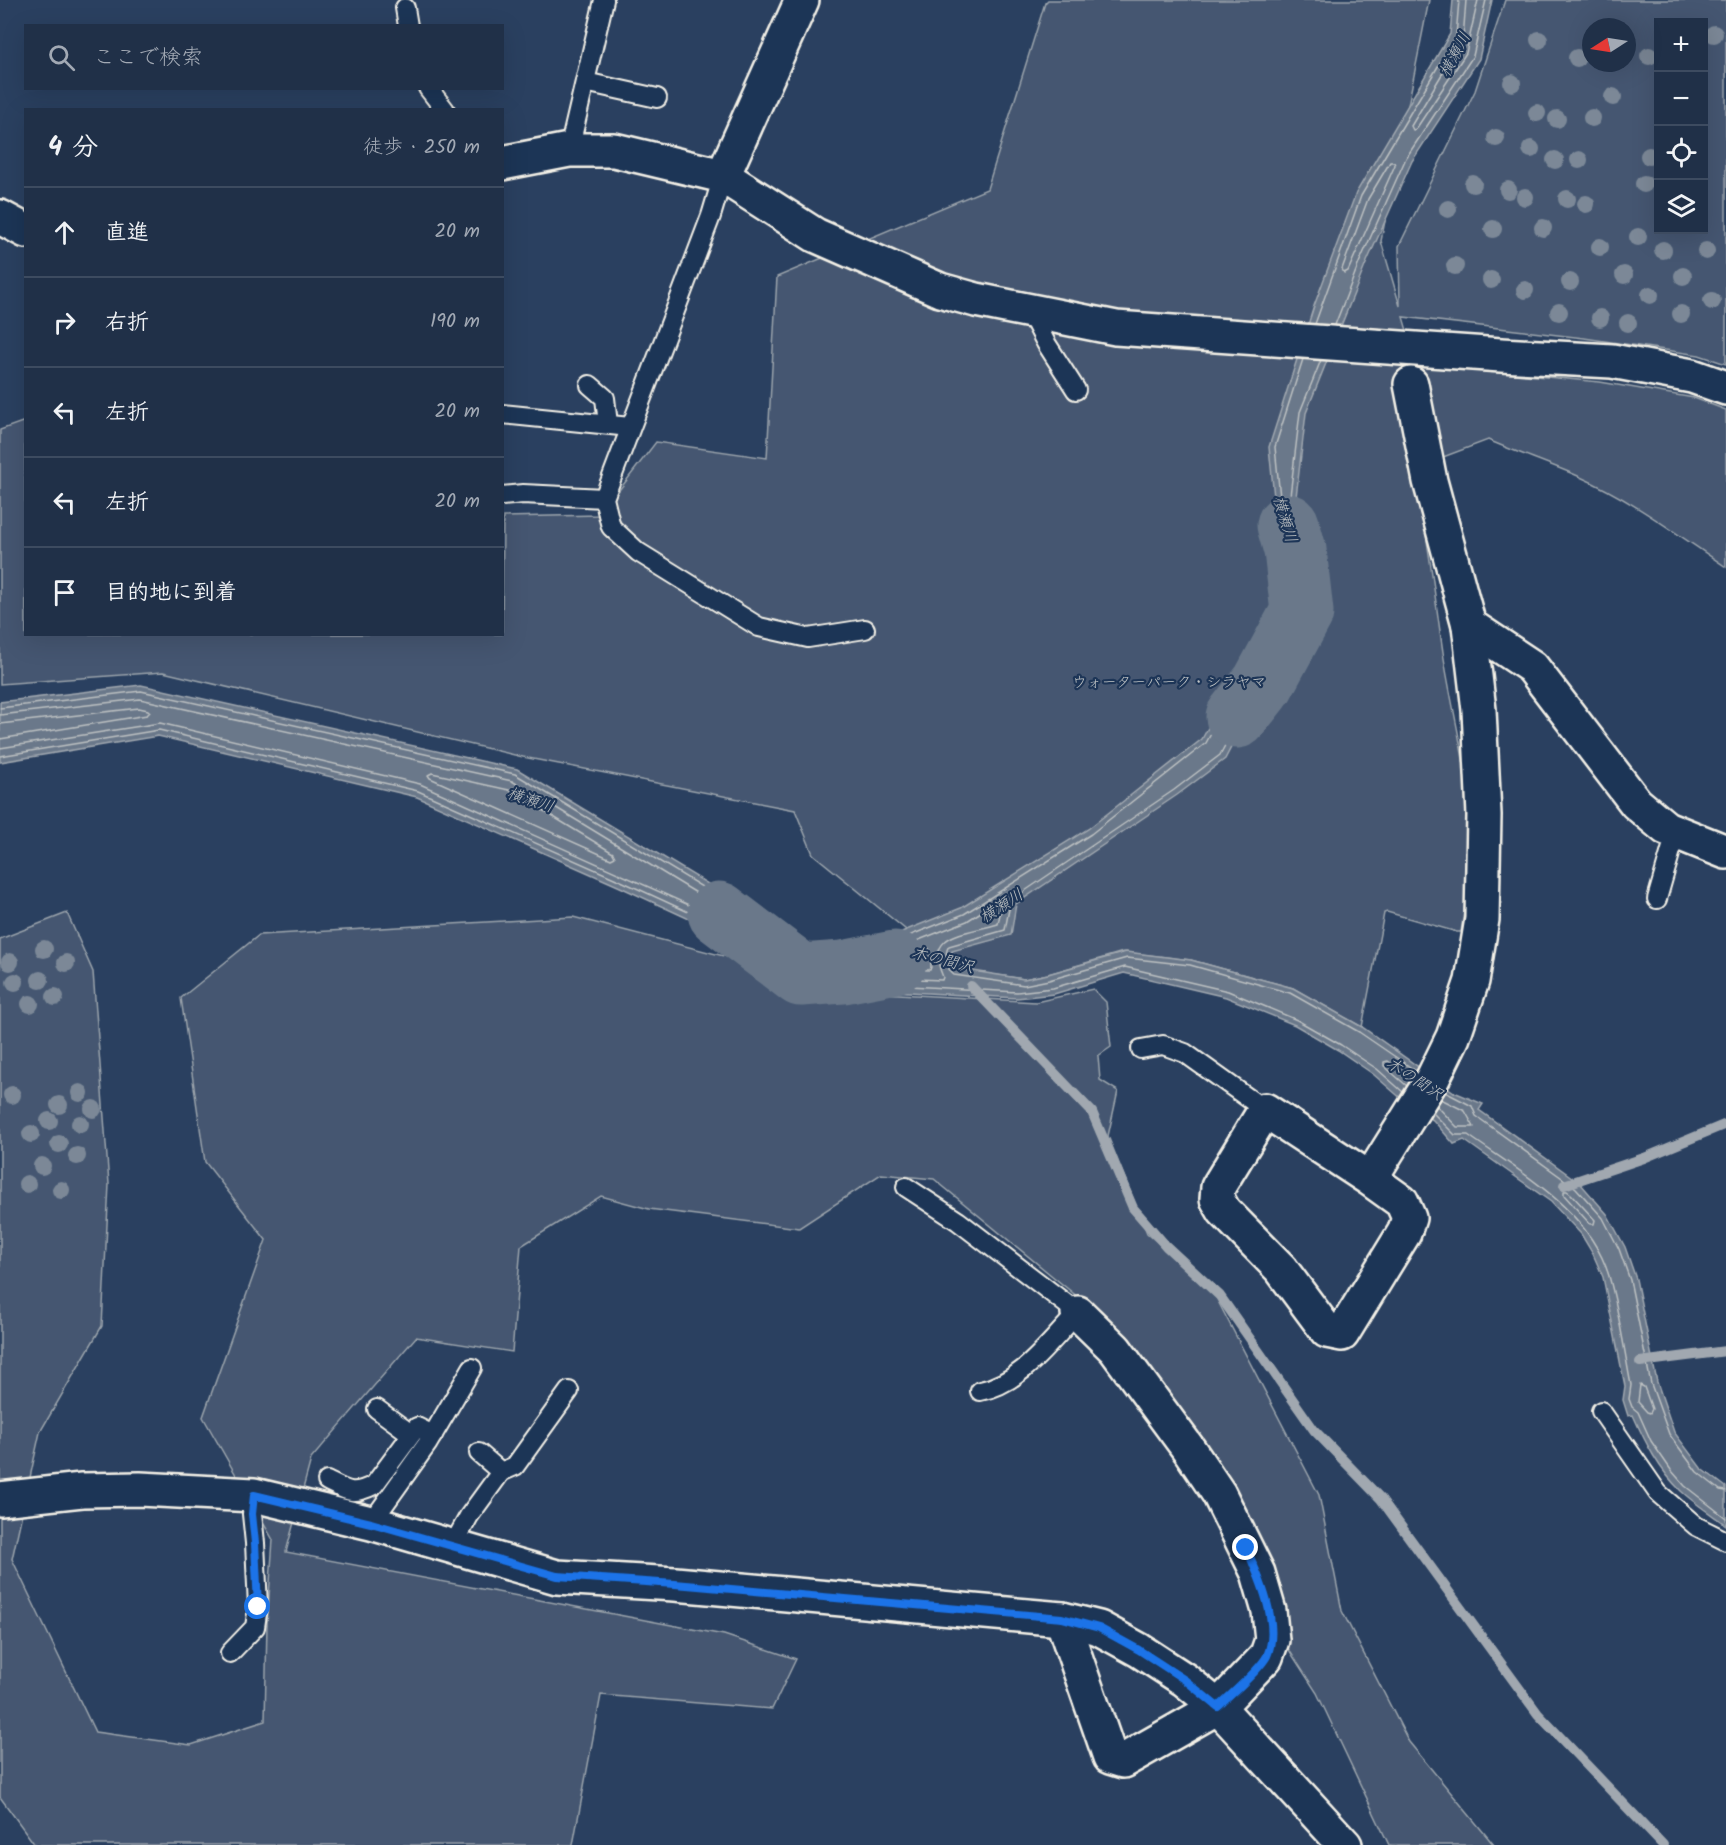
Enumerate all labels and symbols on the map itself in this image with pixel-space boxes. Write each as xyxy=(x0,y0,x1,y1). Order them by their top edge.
north arrow xyxy=(1582,18,1636,72)
water label: 横瀬川 xyxy=(1433,28,1478,82)
water label: 横瀬川 xyxy=(1266,493,1303,546)
park label: ウォーターパーク・シラヤマ xyxy=(1072,671,1266,695)
water label: 横瀬川 xyxy=(504,781,557,820)
water label: 横瀬川 xyxy=(975,883,1029,930)
water label: 木の間沢 xyxy=(909,941,978,981)
water label: 木の間沢 xyxy=(1381,1051,1449,1108)
route end xyxy=(1232,1534,1258,1560)
route start xyxy=(244,1593,270,1619)

